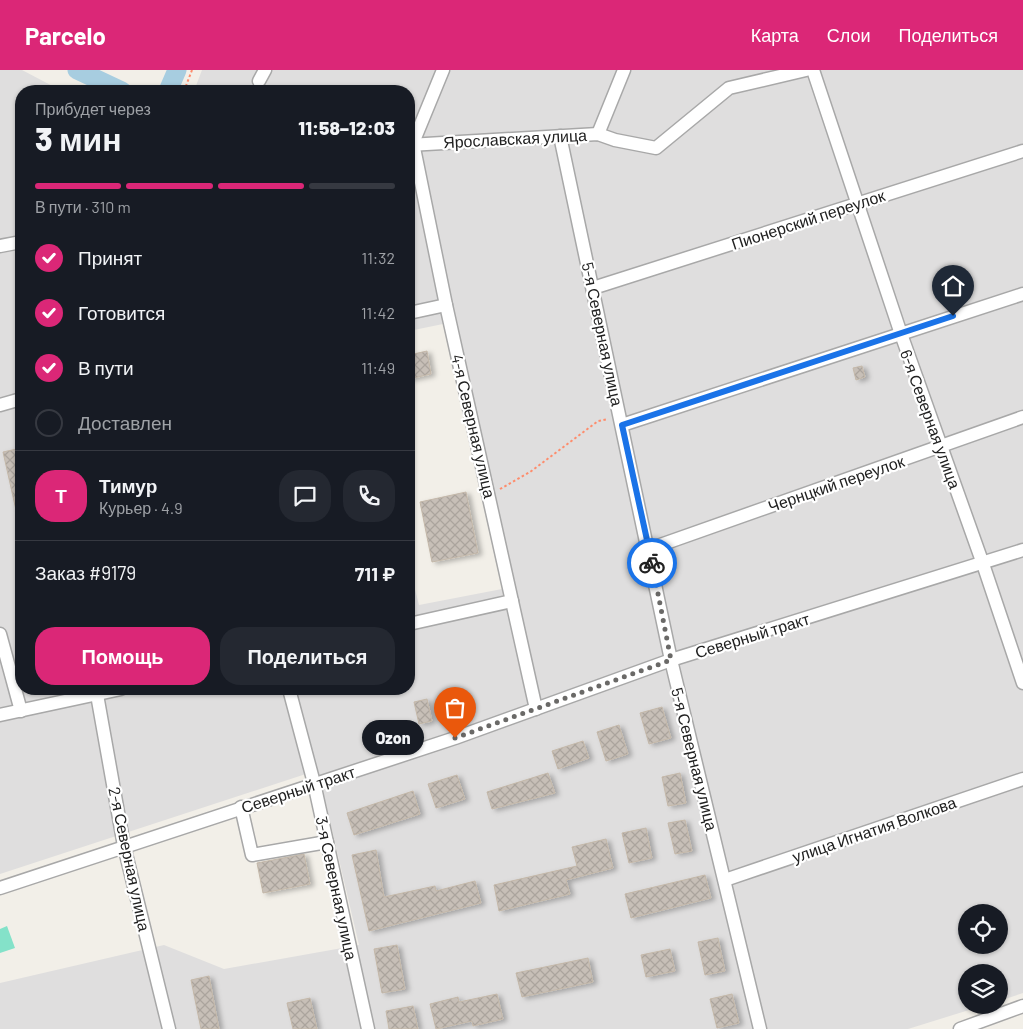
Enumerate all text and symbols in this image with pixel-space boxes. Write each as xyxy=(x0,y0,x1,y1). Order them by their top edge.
text: Parcelo xyxy=(25,21,106,50)
text: Карта xyxy=(751,24,799,46)
text: Слои xyxy=(827,24,871,46)
text: Поделиться xyxy=(899,24,998,46)
text: Прибудет через xyxy=(35,99,151,118)
text: 11:58–12:03 xyxy=(298,116,395,139)
text: 3 мин xyxy=(35,119,122,157)
street label: Ярославская улица xyxy=(443,125,587,151)
street label: Пионерский переулок xyxy=(729,185,888,253)
text: В пути · 310 m xyxy=(35,197,131,216)
icon: check xyxy=(35,244,63,272)
text: Принят xyxy=(78,246,142,269)
text: 11:32 xyxy=(362,248,395,267)
street label: 5-я Северная улица xyxy=(578,260,628,408)
pin xyxy=(932,265,974,316)
icon: home xyxy=(939,272,967,300)
icon: check xyxy=(35,299,63,327)
text: Готовится xyxy=(78,301,165,324)
text: 11:42 xyxy=(361,303,395,322)
street label: 6-я Северная улица xyxy=(897,347,965,491)
street label: 4-я Северная улица xyxy=(448,352,500,500)
icon: check xyxy=(35,354,63,382)
text: В пути xyxy=(78,356,134,379)
text: 11:49 xyxy=(361,358,395,377)
text: Доставлен xyxy=(78,411,172,434)
street label: Чернцкий переулок xyxy=(765,450,908,515)
button: chat xyxy=(279,470,331,522)
button: phone xyxy=(343,470,395,522)
text: Тимур xyxy=(99,474,157,497)
text: Т xyxy=(55,484,67,507)
text: Курьер · 4.9 xyxy=(99,498,183,517)
courier xyxy=(627,538,677,588)
icon: bike xyxy=(638,549,666,577)
text: Заказ #9179 xyxy=(35,561,136,584)
text: 711 ₽ xyxy=(355,562,395,585)
street label: Северный тракт xyxy=(692,608,812,661)
button: Помощь xyxy=(35,627,210,685)
button: Поделиться xyxy=(220,627,395,685)
street label: 5-я Северная улица xyxy=(668,686,722,832)
pin xyxy=(434,687,476,738)
icon: bag xyxy=(441,694,469,722)
callout: Ozon xyxy=(362,720,425,756)
text: Ozon xyxy=(375,728,411,747)
street label: Северный тракт xyxy=(239,761,358,816)
street label: 2-я Северная улица xyxy=(105,785,155,933)
street label: улица Игнатия Волкова xyxy=(790,792,958,866)
street label: 3-я Северная улица xyxy=(312,814,362,962)
map controls xyxy=(958,904,1008,1014)
button: locate xyxy=(958,904,1008,954)
button: layers xyxy=(958,964,1008,1014)

